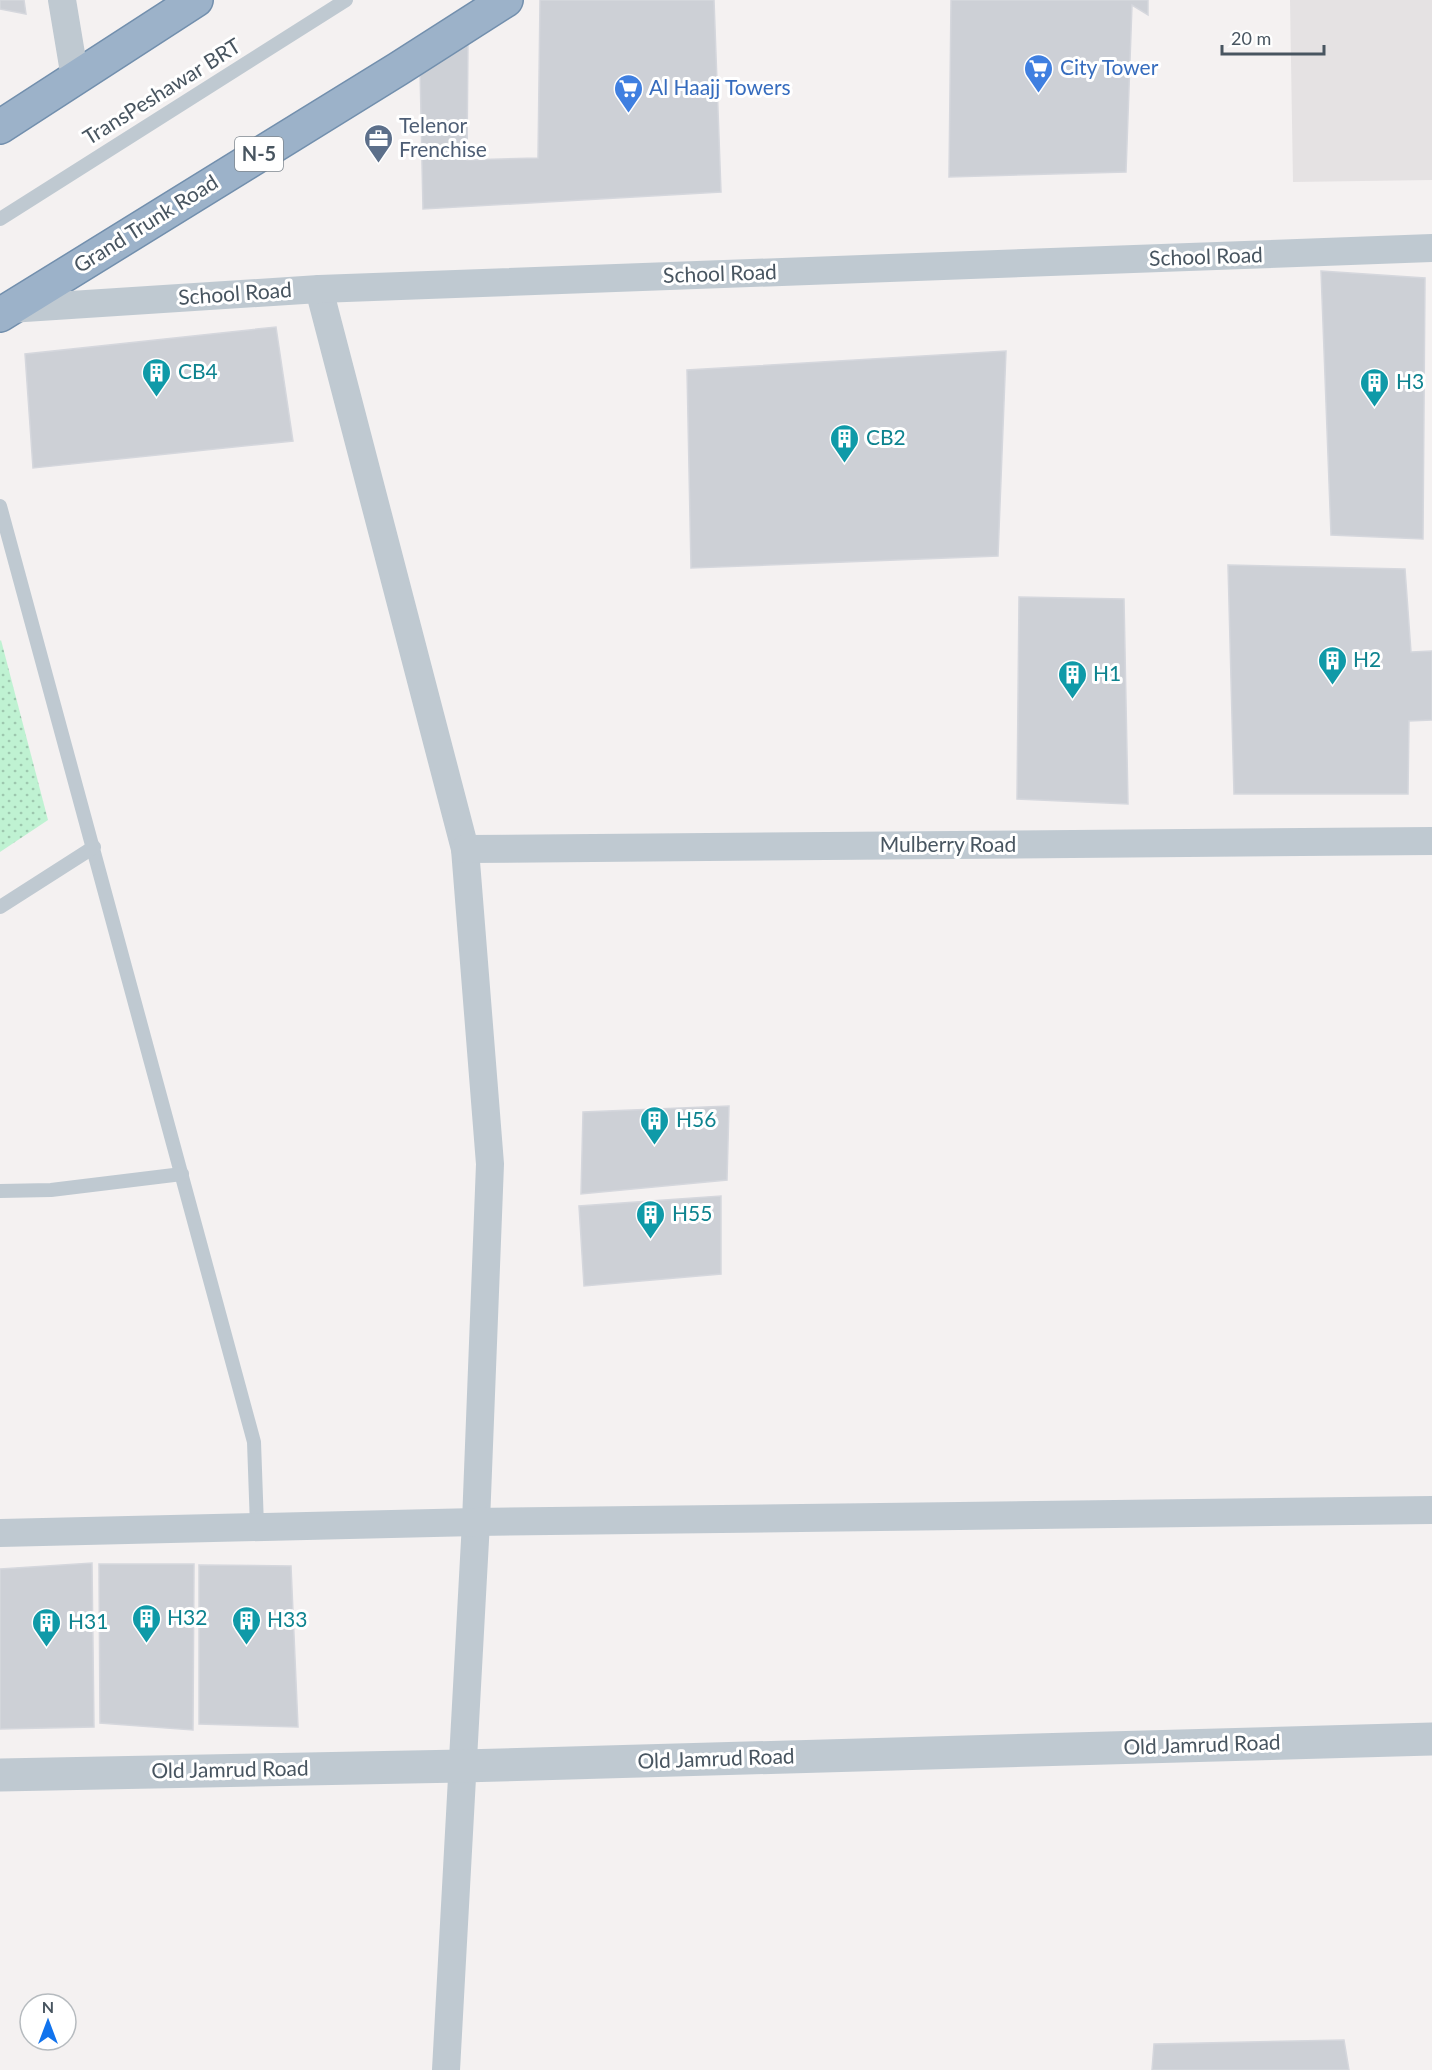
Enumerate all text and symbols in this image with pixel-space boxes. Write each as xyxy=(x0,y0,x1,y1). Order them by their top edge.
scale bar xyxy=(1222,18,1324,56)
text: 20 m xyxy=(1231,27,1271,49)
street label: TransPeshawar BRT xyxy=(78,32,245,149)
supermarket icon: City Tower xyxy=(1023,52,1055,94)
place label: City Tower xyxy=(1060,54,1159,79)
supermarket icon: Al Haajj Towers xyxy=(612,72,644,114)
place label: Al Haajj Towers xyxy=(649,74,791,99)
place label: Telenor Frenchise xyxy=(399,112,487,161)
office icon: Telenor Frenchise xyxy=(362,122,394,164)
road number: N-5 xyxy=(235,137,283,171)
street label: Grand Trunk Road xyxy=(69,168,222,277)
street label: School Road xyxy=(1149,241,1263,270)
street label: School Road xyxy=(663,258,777,287)
street label: School Road xyxy=(177,276,293,309)
building icon: CB4 xyxy=(141,356,173,398)
place label: CB4 xyxy=(178,358,218,383)
building icon: H3 xyxy=(1359,366,1391,408)
place label: H3 xyxy=(1396,368,1424,393)
building icon: CB2 xyxy=(829,422,861,464)
place label: CB2 xyxy=(866,424,906,449)
building icon: H2 xyxy=(1316,644,1348,686)
place label: H2 xyxy=(1353,646,1381,671)
building icon: H1 xyxy=(1056,658,1088,700)
place label: H1 xyxy=(1093,660,1121,685)
street label: Mulberry Road xyxy=(880,831,1016,856)
building icon: H56 xyxy=(639,1104,671,1146)
place label: H56 xyxy=(676,1106,716,1131)
building icon: H55 xyxy=(635,1198,667,1240)
place label: H55 xyxy=(672,1200,712,1225)
building icon: H32 xyxy=(130,1602,162,1644)
place label: H32 xyxy=(167,1604,207,1629)
building icon: H33 xyxy=(230,1604,262,1646)
building icon: H31 xyxy=(31,1606,63,1648)
place label: H33 xyxy=(267,1606,307,1631)
place label: H31 xyxy=(68,1608,108,1633)
street label: Old Jamrud Road xyxy=(1123,1728,1281,1759)
street label: Old Jamrud Road xyxy=(637,1742,795,1773)
street label: Old Jamrud Road xyxy=(151,1755,309,1782)
north arrow xyxy=(18,1992,78,2052)
text: N xyxy=(42,1997,54,2016)

